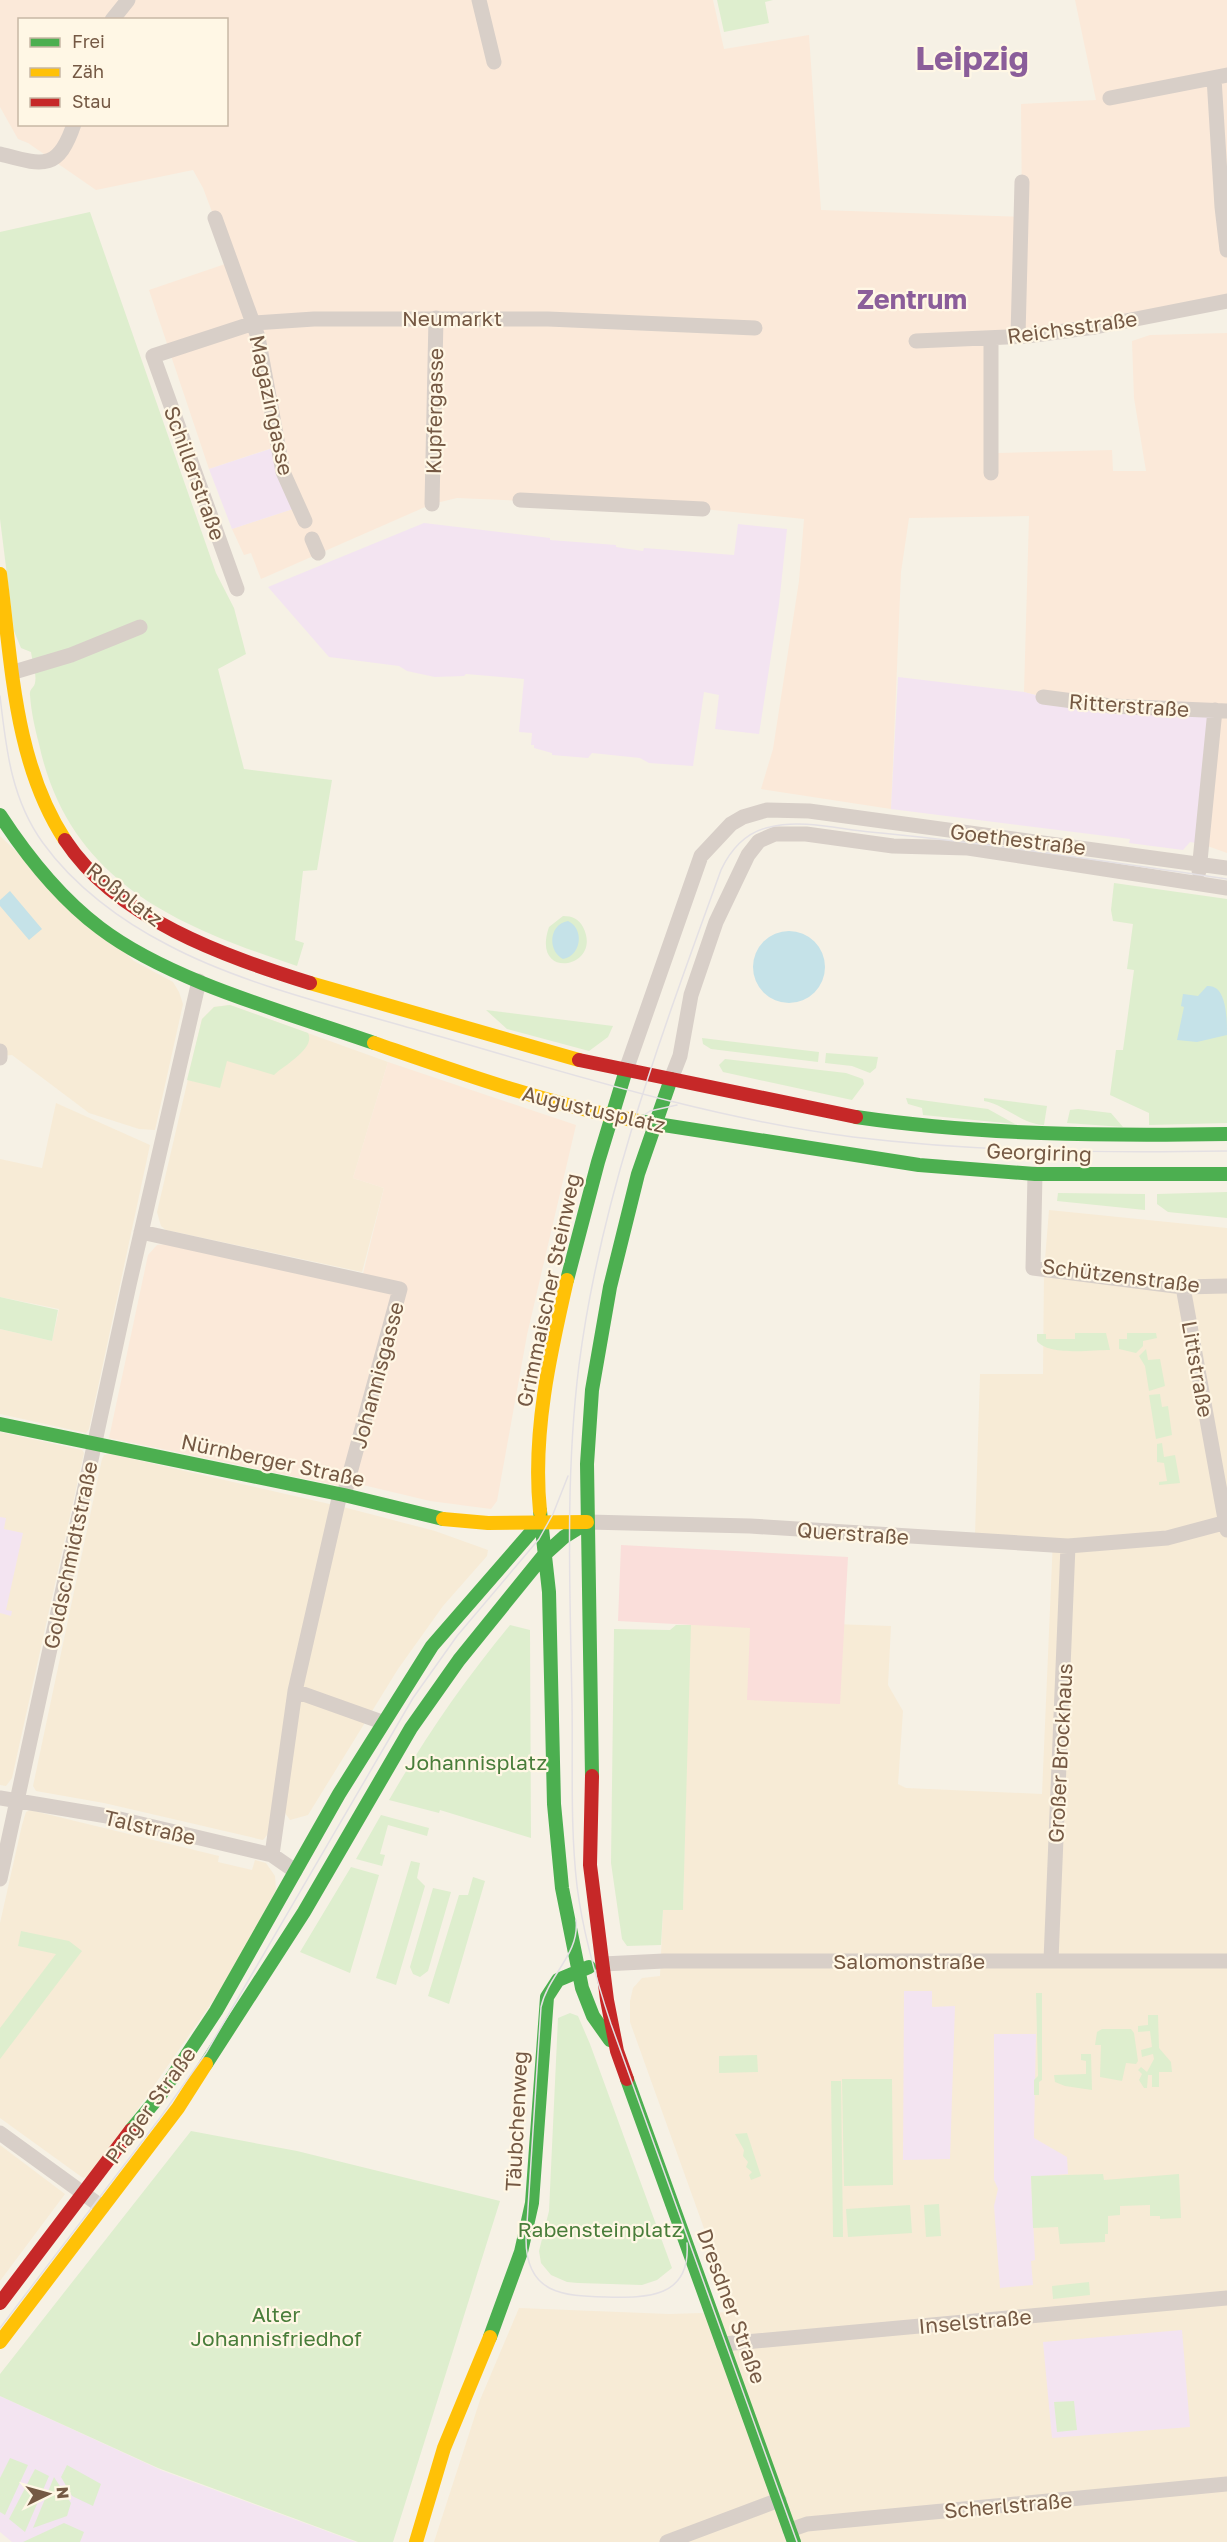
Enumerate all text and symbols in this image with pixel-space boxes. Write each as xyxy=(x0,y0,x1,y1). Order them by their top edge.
legend xyxy=(18,18,228,126)
text: Frei xyxy=(72,30,105,52)
district label: Leipzig xyxy=(915,38,1029,77)
text: Zäh xyxy=(72,60,104,82)
text: Stau xyxy=(72,90,111,112)
district label: Zentrum xyxy=(857,283,967,315)
street label: Neumarkt xyxy=(402,305,502,331)
street label: Reichsstraße xyxy=(1005,305,1139,349)
street label: Magazingasse xyxy=(244,332,300,478)
street label: Kupfergasse xyxy=(420,348,448,474)
street label: Schillerstraße xyxy=(159,402,231,544)
street label: Ritterstraße xyxy=(1068,688,1190,722)
street label: Goethestraße xyxy=(949,818,1087,860)
street label: Roßplatz xyxy=(82,856,168,932)
street label: Augustusplatz xyxy=(520,1080,668,1138)
street label: Georgiring xyxy=(986,1137,1092,1167)
street label: Grimmaischer Steinweg xyxy=(511,1171,585,1409)
street label: Schützenstraße xyxy=(1041,1252,1201,1298)
street label: Johannisgasse xyxy=(345,1299,409,1451)
street label: Littstraße xyxy=(1177,1319,1219,1419)
street label: Nürnberger Straße xyxy=(179,1428,367,1492)
street label: Goldschmidtstraße xyxy=(37,1459,103,1651)
street label: Querstraße xyxy=(796,1516,910,1550)
street label: Großer Brockhaus xyxy=(1042,1663,1078,1843)
park label: Johannisplatz xyxy=(405,1749,547,1775)
street label: Talstraße xyxy=(102,1804,198,1850)
street label: Salomonstraße xyxy=(833,1948,985,1974)
street label: Prager Straße xyxy=(99,2042,201,2168)
street label: Täubchenweg xyxy=(499,2050,533,2192)
park label: Rabensteinplatz xyxy=(517,2216,683,2242)
street label: Dresdner Straße xyxy=(692,2225,772,2387)
park label: Alter Johannisfriedhof xyxy=(190,2301,362,2351)
street label: Inselstraße xyxy=(917,2303,1033,2339)
north arrow xyxy=(18,2464,78,2524)
text: N xyxy=(52,2486,73,2500)
street label: Scherlstraße xyxy=(943,2486,1073,2524)

